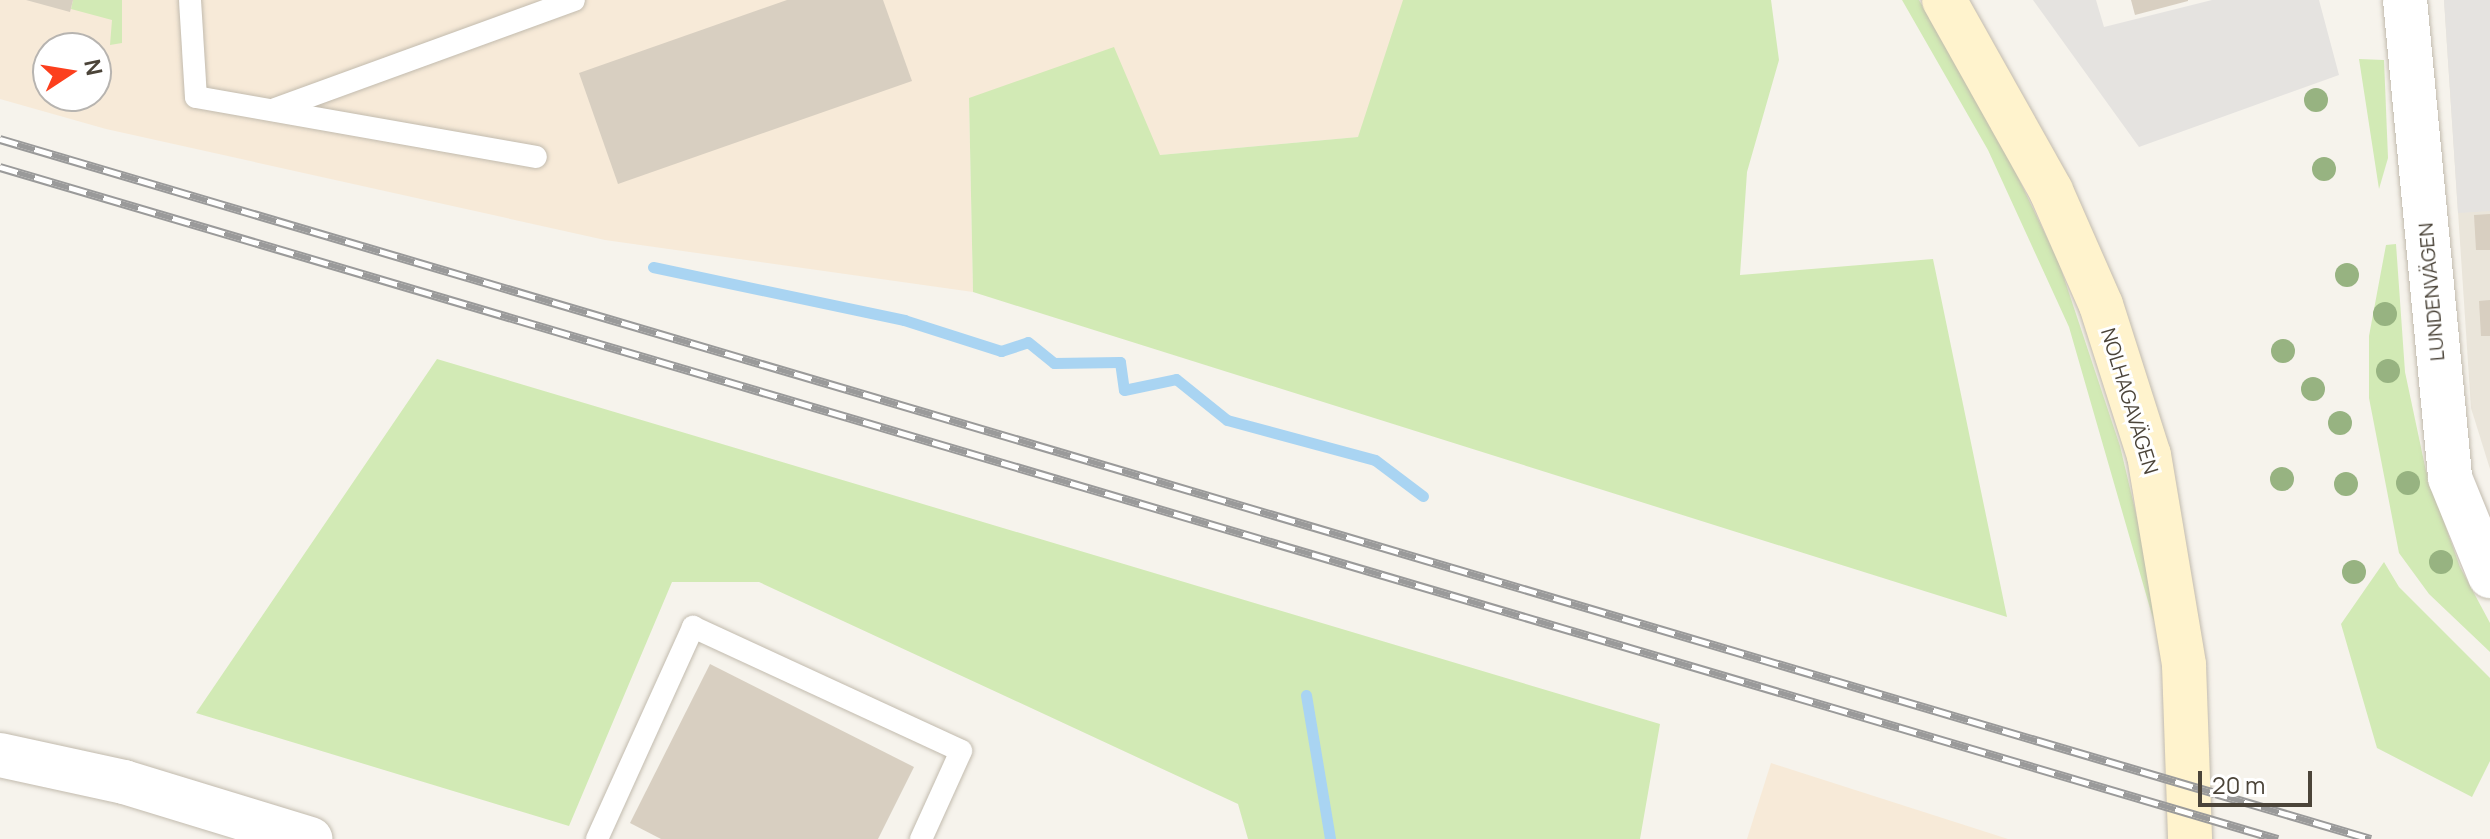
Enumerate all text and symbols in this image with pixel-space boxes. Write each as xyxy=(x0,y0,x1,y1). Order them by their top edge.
north arrow xyxy=(32,32,112,112)
text: N xyxy=(77,57,110,78)
street label: LUNDENVÄGEN xyxy=(2413,222,2449,362)
street label: NOLHAGAVÄGEN xyxy=(2096,325,2164,477)
scale bar xyxy=(2202,755,2316,805)
text: 20 m xyxy=(2212,768,2265,801)

